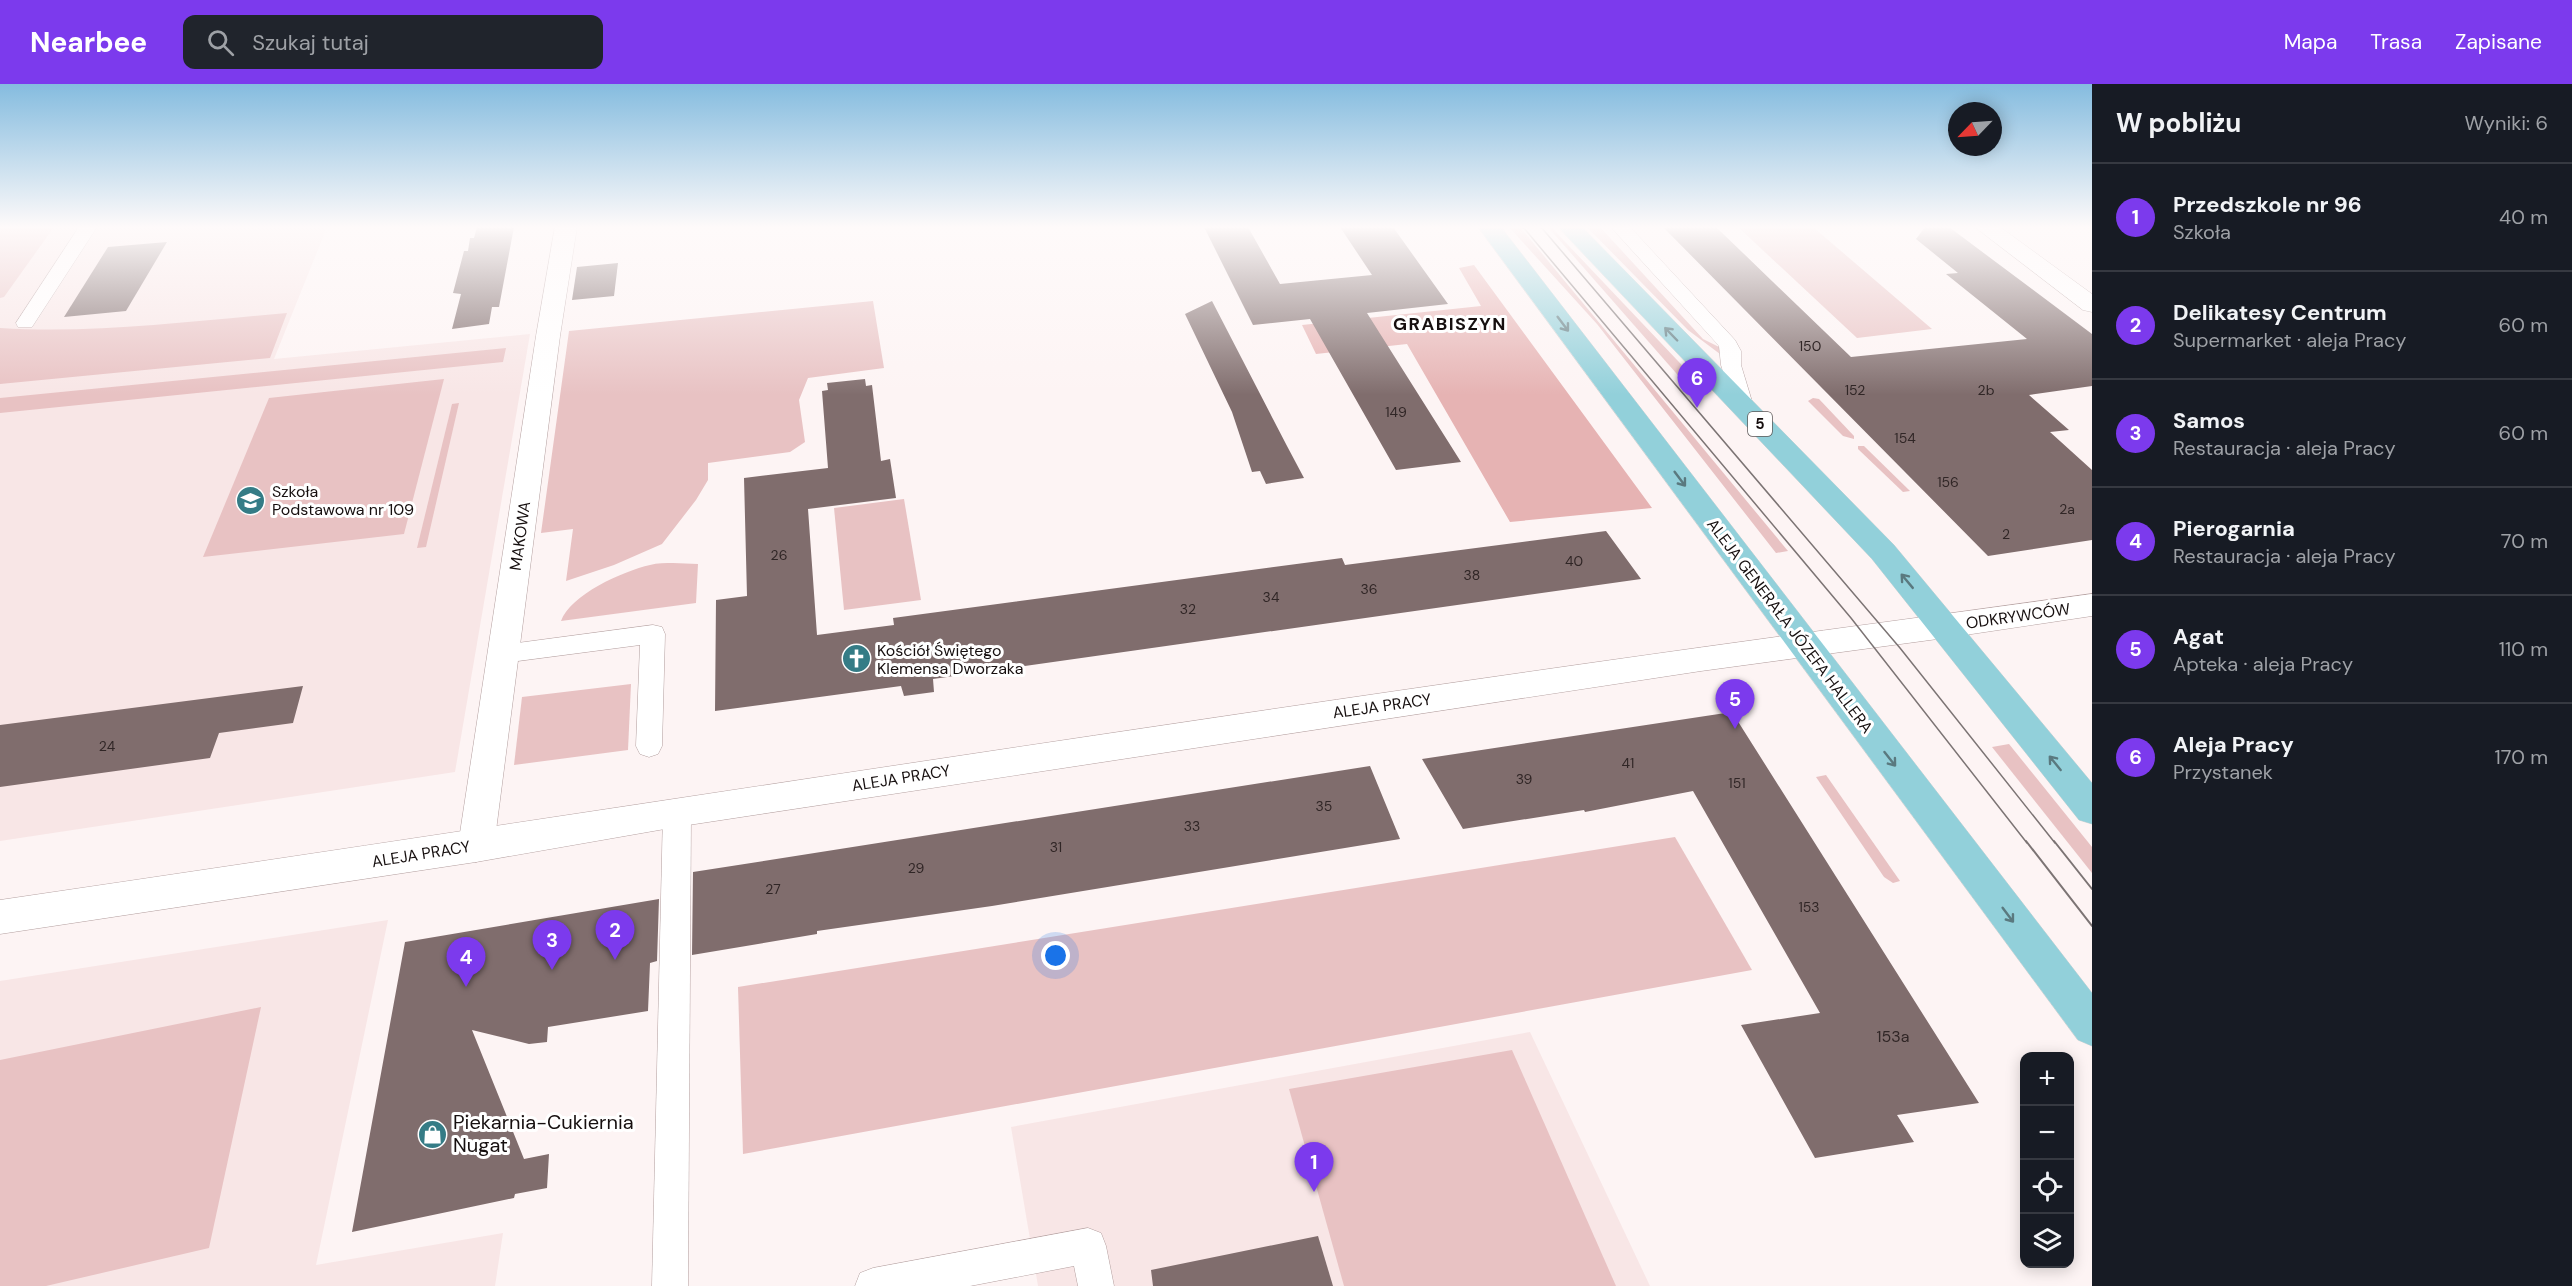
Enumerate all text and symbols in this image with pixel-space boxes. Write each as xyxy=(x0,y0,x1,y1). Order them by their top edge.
search box xyxy=(183,15,603,69)
text: Nearbee xyxy=(30,24,147,61)
icon: search xyxy=(204,26,237,59)
text: Szukaj tutaj xyxy=(252,28,369,57)
text: Mapa xyxy=(2284,28,2337,56)
text: Trasa xyxy=(2370,28,2422,56)
text: Zapisane xyxy=(2455,28,2542,56)
north arrow xyxy=(1948,102,2002,156)
text: W pobliżu xyxy=(2116,106,2241,140)
text: Wyniki: 6 xyxy=(2464,110,2548,136)
text: Przedszkole nr 96 xyxy=(2173,190,2362,219)
text: 1 xyxy=(2132,204,2139,230)
text: 40 m xyxy=(2499,204,2548,230)
text: Szkoła xyxy=(2173,219,2231,245)
text: Delikatesy Centrum xyxy=(2173,298,2387,327)
district label: GRABISZYN xyxy=(1393,312,1507,336)
text: 2 xyxy=(2130,312,2141,338)
text: 60 m xyxy=(2499,312,2548,338)
one-way arrow xyxy=(1557,315,1569,331)
one-way arrow xyxy=(1664,326,1679,341)
text: Supermarket · aleja Pracy xyxy=(2173,327,2406,353)
house number: 150 xyxy=(1799,337,1821,355)
pin: 6 xyxy=(1678,358,1716,408)
house number: 152 xyxy=(1845,381,1865,399)
house number: 2b xyxy=(1978,381,1995,399)
house number: 149 xyxy=(1385,403,1407,421)
text: Samos xyxy=(2173,406,2245,435)
road number: 5 xyxy=(1748,412,1772,436)
text: 3 xyxy=(2129,420,2142,446)
text: 60 m xyxy=(2499,420,2548,446)
house number: 154 xyxy=(1894,429,1916,447)
text: Restauracja · aleja Pracy xyxy=(2173,435,2396,461)
one-way arrow xyxy=(1674,471,1687,487)
house number: 156 xyxy=(1937,473,1959,491)
place label: Szkoła Podstawowa nr 109 xyxy=(272,481,414,520)
school or university icon: Szkoła Podstawowa nr 109 xyxy=(235,484,267,516)
street label: MAKOWA xyxy=(505,500,535,572)
house number: 2a xyxy=(2059,500,2075,518)
street label: ALEJA GENERAŁA JÓZEFA HALLERA xyxy=(1702,514,1878,738)
text: Pierogarnia xyxy=(2173,514,2295,543)
house number: 2 xyxy=(2002,525,2010,543)
text: 4 xyxy=(2129,528,2142,554)
text: 70 m xyxy=(2501,528,2548,554)
text: Restauracja · aleja Pracy xyxy=(2173,543,2396,569)
house number: 26 xyxy=(771,546,787,564)
house number: 40 xyxy=(1565,552,1583,570)
house number: 38 xyxy=(1464,566,1480,584)
one-way arrow xyxy=(1901,573,1914,589)
house number: 36 xyxy=(1360,580,1378,598)
house number: 34 xyxy=(1263,588,1280,606)
street label: ODKRYWCÓW xyxy=(1965,598,2072,634)
house number: 32 xyxy=(1180,600,1196,618)
text: Agat xyxy=(2173,622,2224,651)
text: 5 xyxy=(2129,636,2142,662)
text: 110 m xyxy=(2499,636,2548,662)
place label: Kościół Świętego Klemensa Dworzaka xyxy=(877,640,1024,679)
church icon: Kościół Świętego Klemensa Dworzaka xyxy=(840,643,872,675)
text: Apteka · aleja Pracy xyxy=(2173,651,2353,677)
pin: 5 xyxy=(1716,680,1754,729)
street label: ALEJA PRACY xyxy=(1331,689,1433,723)
text: Aleja Pracy xyxy=(2173,730,2294,759)
house number: 24 xyxy=(99,737,116,755)
text: 6 xyxy=(2129,744,2142,770)
text: 170 m xyxy=(2495,744,2548,770)
one-way arrow xyxy=(1884,751,1897,767)
house number: 41 xyxy=(1622,754,1634,772)
one-way arrow xyxy=(2049,756,2062,772)
text: Przystanek xyxy=(2173,759,2273,785)
street label: ALEJA PRACY xyxy=(850,760,952,796)
house number: 39 xyxy=(1516,770,1533,788)
house number: 151 xyxy=(1728,774,1746,792)
house number: 35 xyxy=(1316,797,1332,815)
house number: 33 xyxy=(1184,817,1200,835)
street label: ALEJA PRACY xyxy=(370,836,472,872)
house number: 31 xyxy=(1050,838,1062,856)
house number: 29 xyxy=(908,859,925,877)
house number: 27 xyxy=(765,880,781,898)
house number: 153 xyxy=(1798,898,1820,916)
one-way arrow xyxy=(2002,906,2014,922)
pin: 2 xyxy=(596,910,634,960)
pin: 3 xyxy=(532,920,572,970)
pin: 4 xyxy=(446,938,486,987)
your location xyxy=(1041,941,1070,970)
house number: 153a xyxy=(1877,1026,1909,1047)
map controls xyxy=(2020,1052,2074,1268)
button: + xyxy=(2020,1052,2074,1106)
button: − xyxy=(2020,1106,2074,1160)
place label: Piekarnia-Cukiernia Nugat xyxy=(453,1109,634,1158)
shop icon: Piekarnia-Cukiernia Nugat xyxy=(416,1118,448,1150)
pin: 1 xyxy=(1294,1142,1334,1192)
button: locate xyxy=(2020,1160,2074,1214)
button: layers xyxy=(2020,1214,2074,1268)

